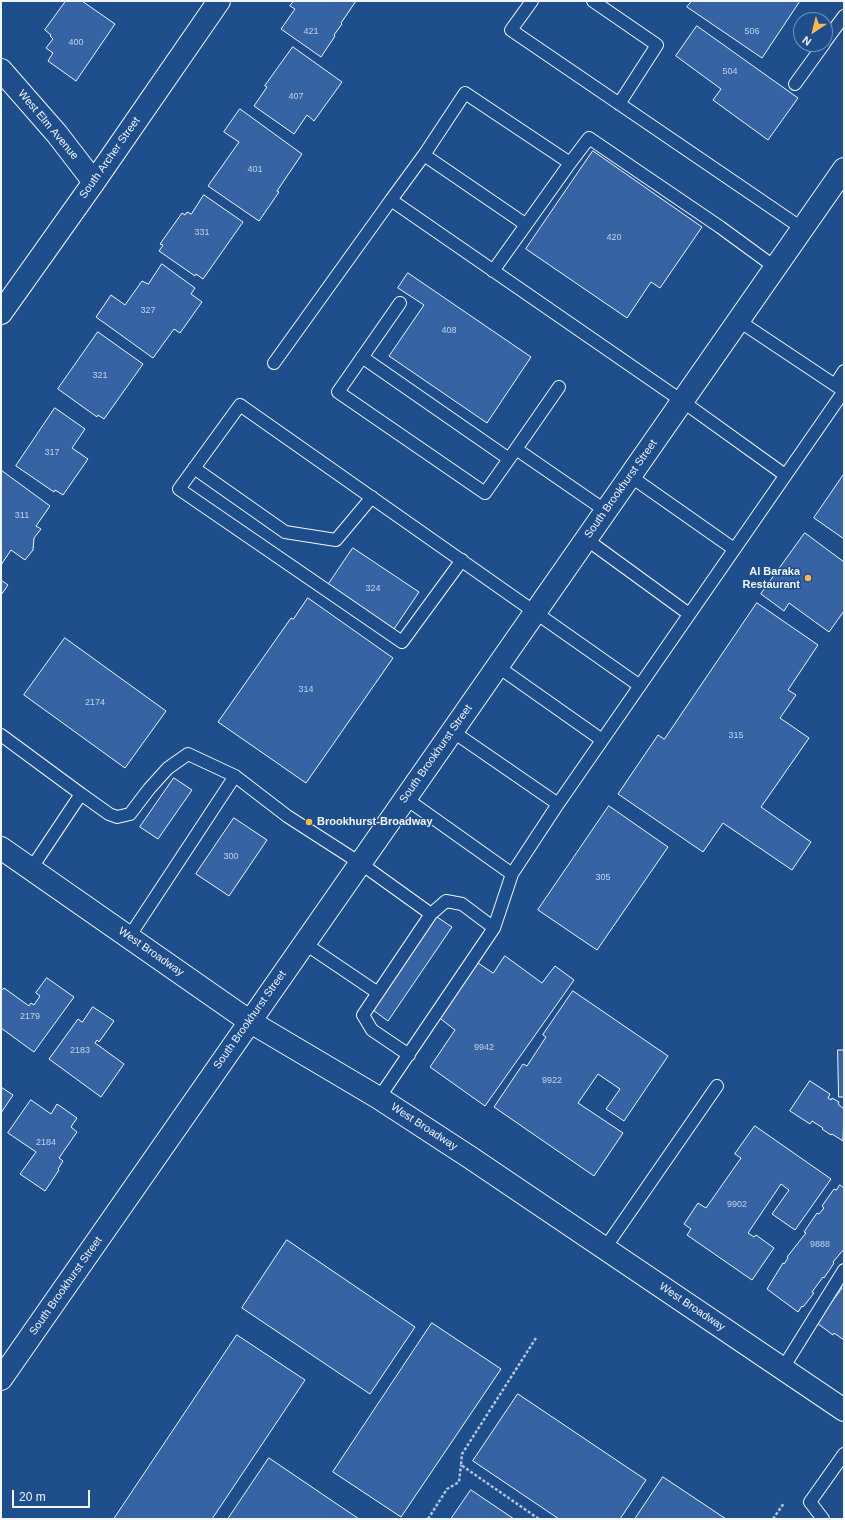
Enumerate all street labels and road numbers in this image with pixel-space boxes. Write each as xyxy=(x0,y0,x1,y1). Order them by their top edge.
street label: West Elm Avenue xyxy=(15,87,81,163)
street label: South Archer Street xyxy=(77,115,143,201)
street label: South Brookhurst Street xyxy=(582,437,660,541)
street label: South Brookhurst Street xyxy=(397,702,475,806)
street label: West Broadway xyxy=(116,925,186,979)
street label: South Brookhurst Street xyxy=(211,968,289,1072)
street label: West Broadway xyxy=(388,1101,460,1153)
street label: South Brookhurst Street xyxy=(27,1234,105,1338)
street label: West Broadway xyxy=(656,1280,728,1334)

